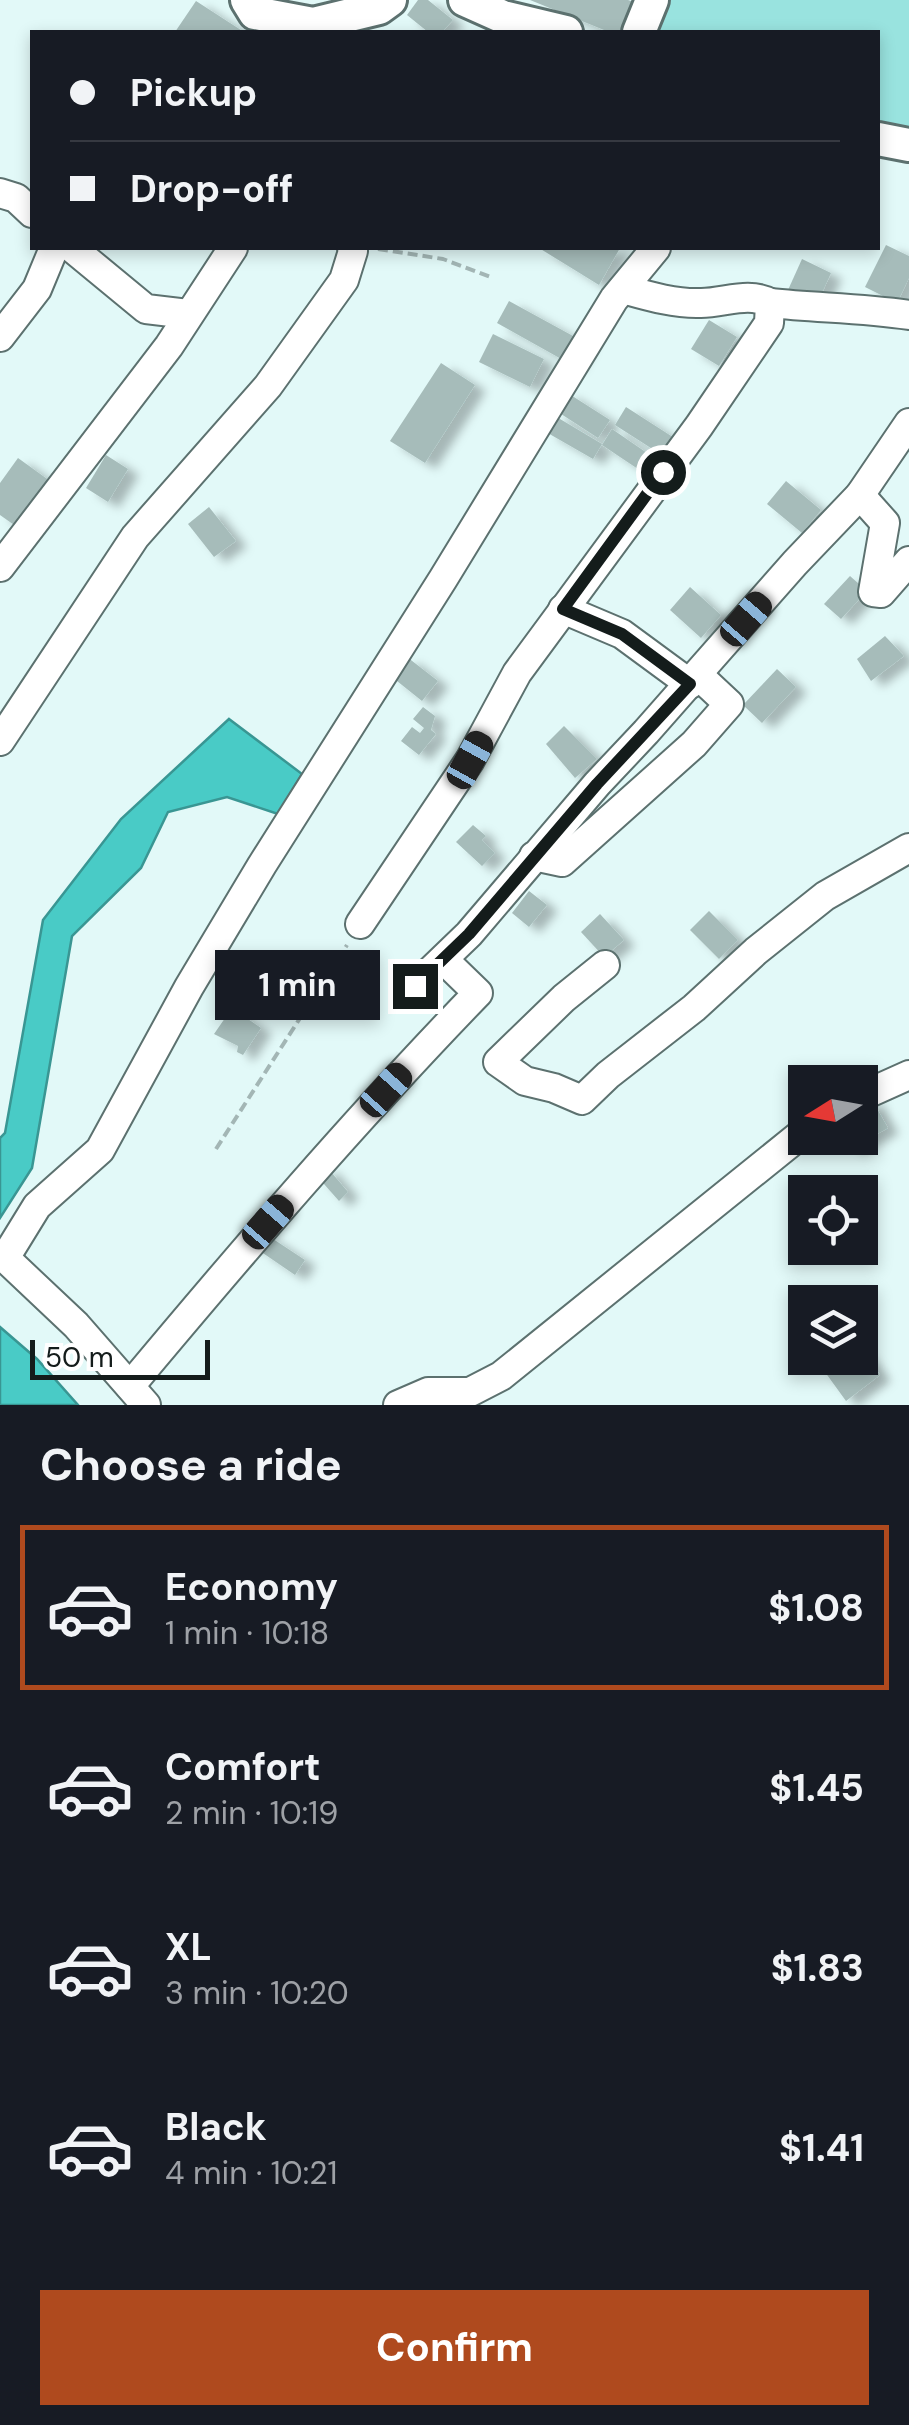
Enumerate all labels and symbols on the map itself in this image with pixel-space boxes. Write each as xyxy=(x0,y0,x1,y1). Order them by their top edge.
route start xyxy=(641,450,686,495)
car xyxy=(715,587,777,651)
car xyxy=(442,726,498,794)
callout: 1 min xyxy=(215,951,380,1021)
route end xyxy=(393,964,438,1009)
car xyxy=(355,1058,417,1122)
north arrow xyxy=(788,1065,878,1155)
car xyxy=(237,1190,299,1254)
scale bar xyxy=(30,1335,210,1380)

